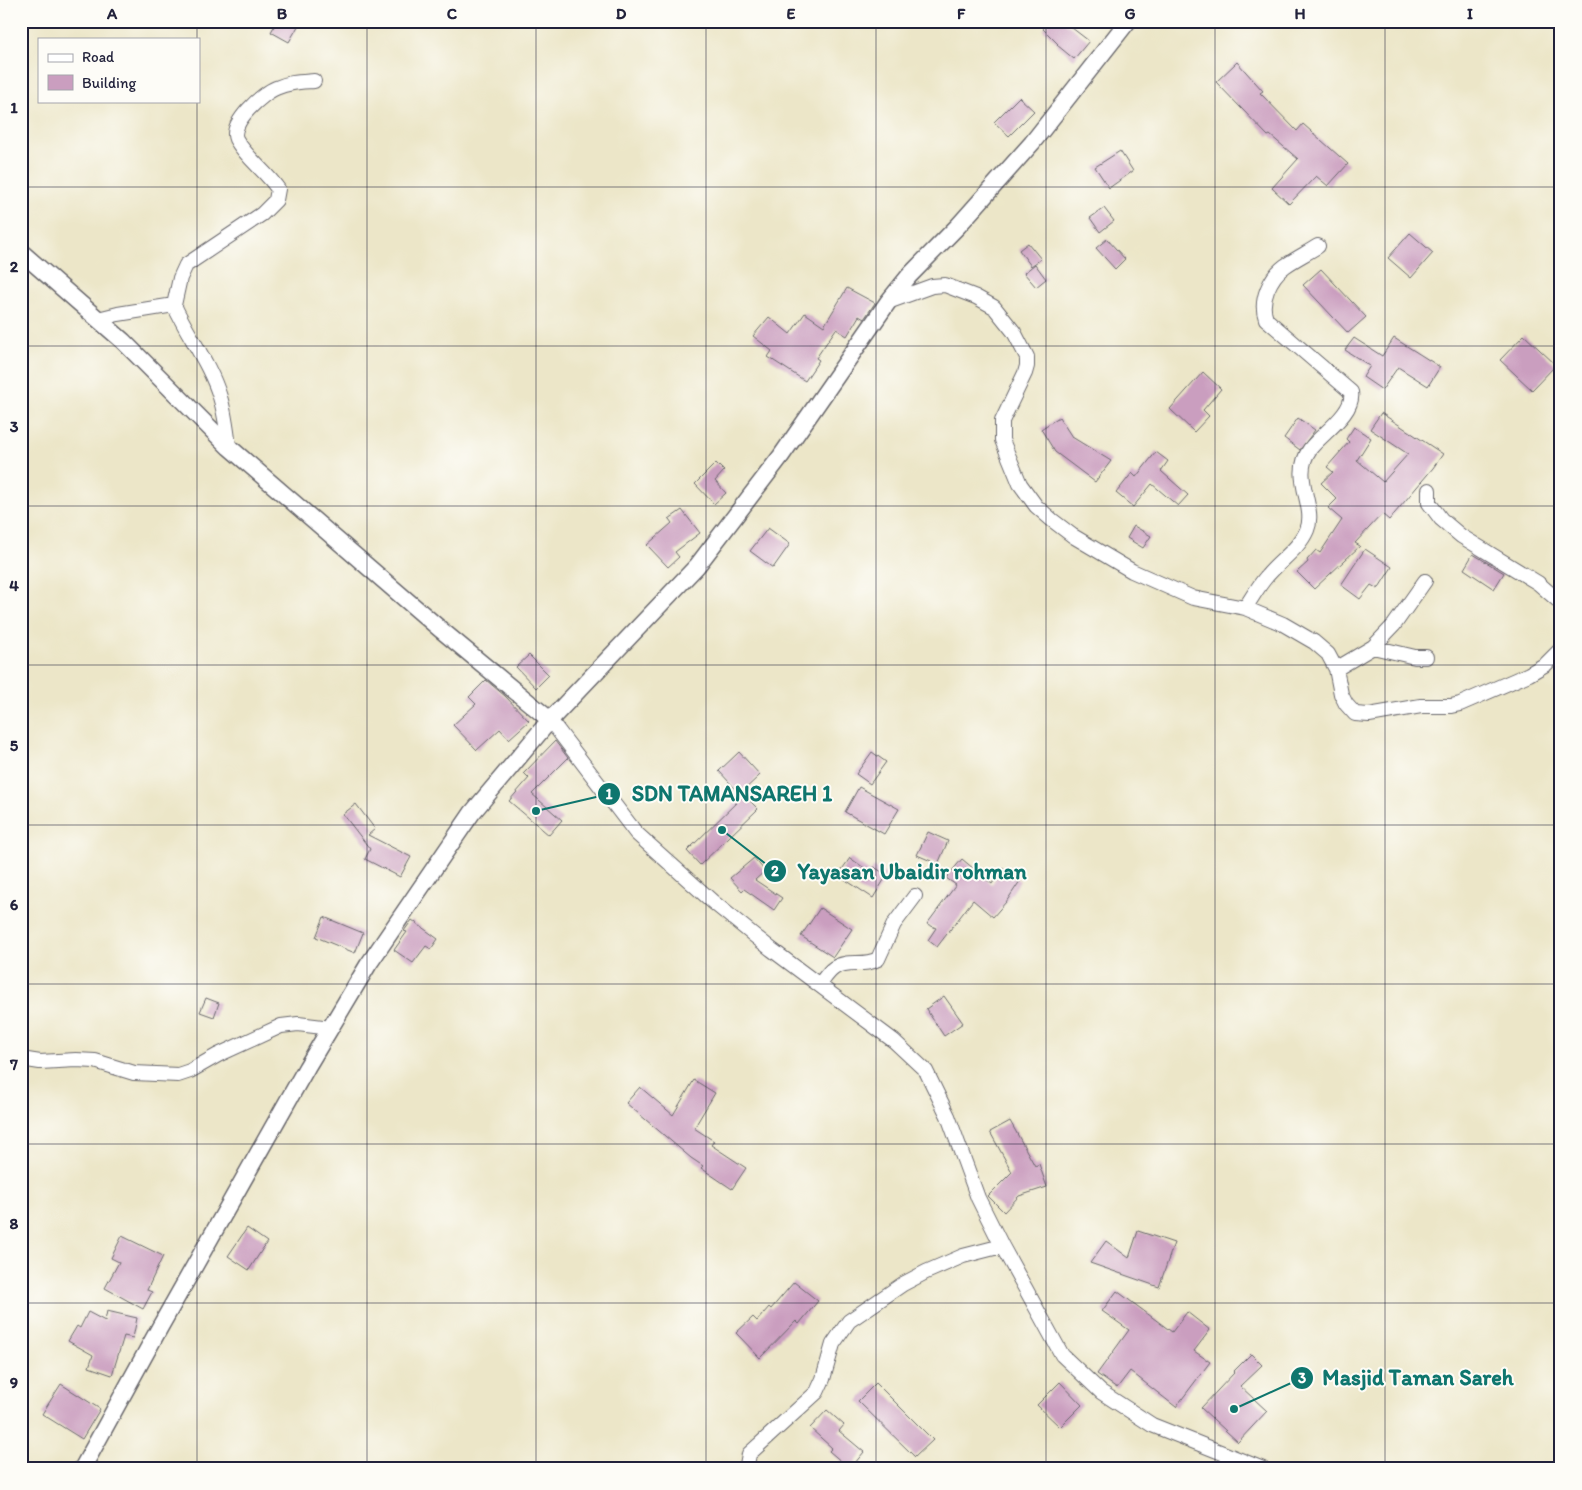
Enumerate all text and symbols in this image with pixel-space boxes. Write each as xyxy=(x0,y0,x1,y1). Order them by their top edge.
text: A xyxy=(106,4,118,23)
text: B xyxy=(277,4,288,23)
text: C xyxy=(447,4,458,23)
text: D xyxy=(616,4,627,23)
text: E xyxy=(787,4,796,23)
text: F xyxy=(957,4,966,23)
text: G xyxy=(1124,4,1136,23)
text: H xyxy=(1294,4,1306,23)
text: I xyxy=(1467,4,1473,23)
legend xyxy=(38,38,200,102)
text: Road xyxy=(82,48,115,66)
text: Building xyxy=(82,74,136,92)
text: 1 xyxy=(10,98,18,117)
text: 2 xyxy=(10,257,19,276)
text: 3 xyxy=(10,417,19,436)
text: 4 xyxy=(9,576,19,595)
text: 5 xyxy=(10,736,19,755)
callout: SDN TAMANSAREH 1 xyxy=(596,775,842,812)
text: SDN TAMANSAREH 1 xyxy=(632,780,833,807)
text: 1 xyxy=(606,785,613,803)
callout: Yayasan Ubaidir rohman xyxy=(762,852,1037,889)
text: Yayasan Ubaidir rohman xyxy=(796,858,1027,885)
text: 2 xyxy=(771,862,779,880)
text: 6 xyxy=(10,895,19,914)
text: 7 xyxy=(9,1055,18,1074)
text: 8 xyxy=(10,1214,19,1233)
callout: Masjid Taman Sareh xyxy=(1289,1359,1523,1396)
text: Masjid Taman Sareh xyxy=(1322,1364,1515,1391)
text: 3 xyxy=(1298,1369,1306,1387)
text: 9 xyxy=(10,1373,18,1392)

